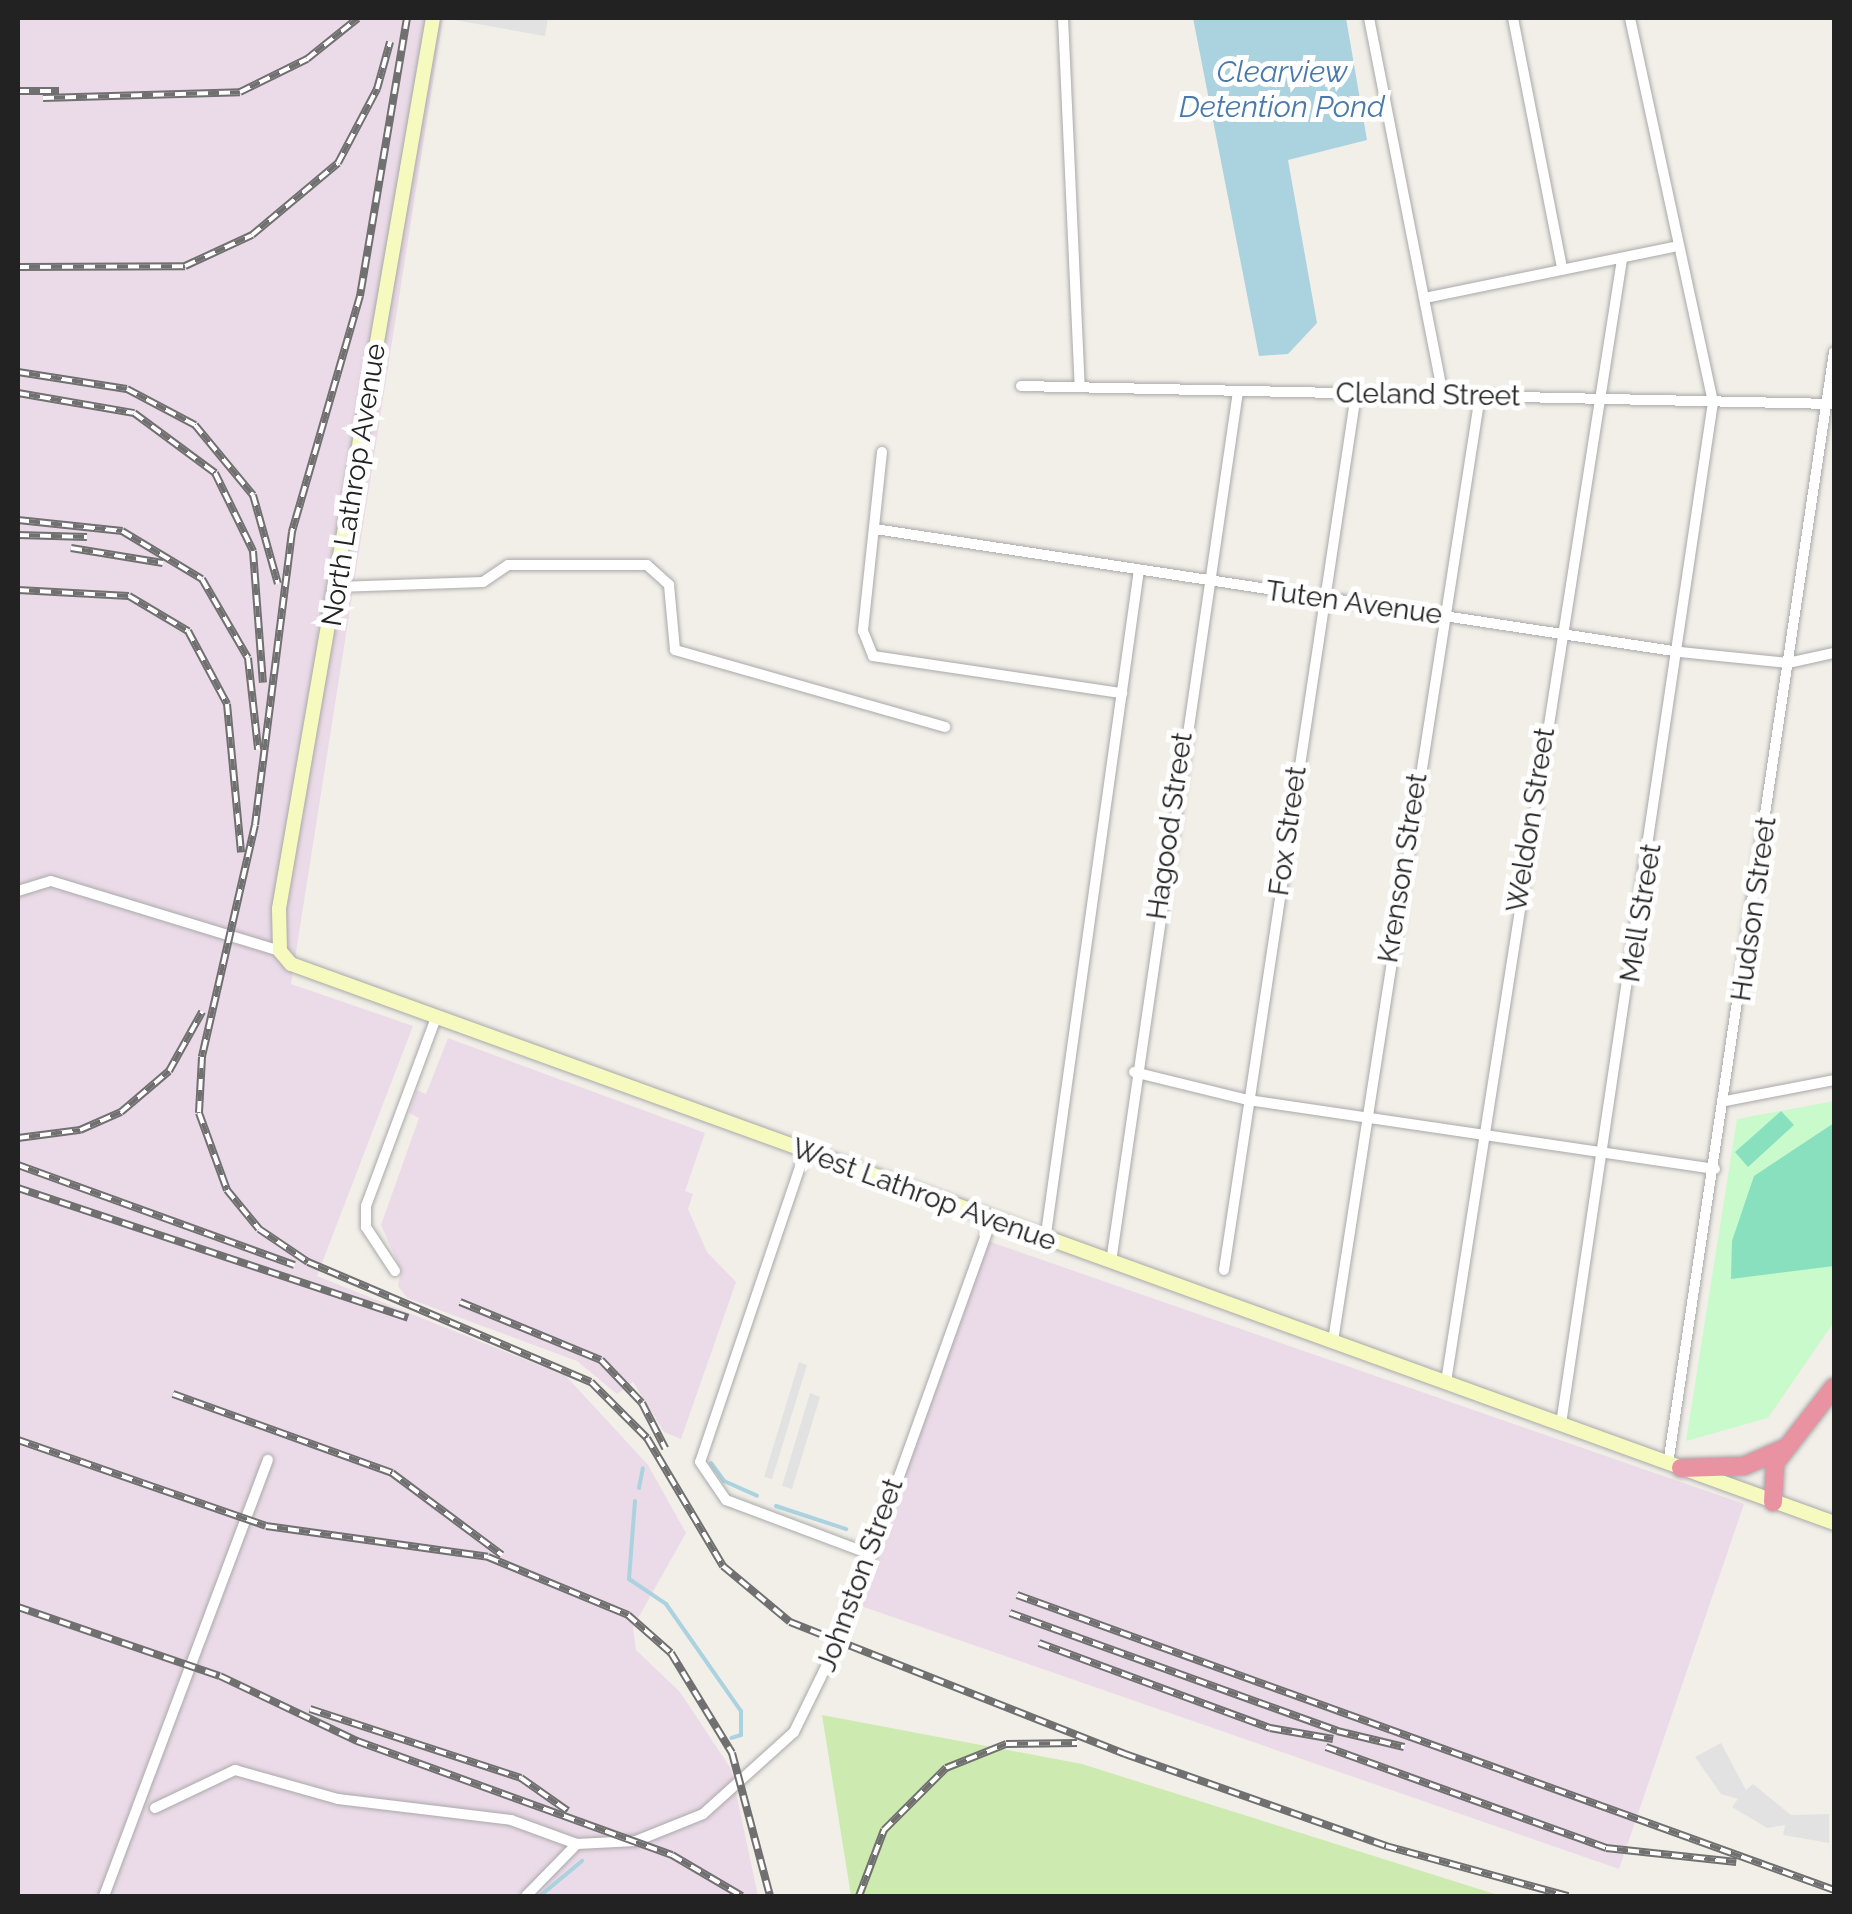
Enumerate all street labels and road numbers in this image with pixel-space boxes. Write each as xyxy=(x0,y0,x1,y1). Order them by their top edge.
street label: North Lathrop Avenue xyxy=(315,341,393,629)
street label: Cleland Street xyxy=(1335,377,1521,413)
street label: Tuten Avenue xyxy=(1263,574,1445,632)
street label: Weldon Street xyxy=(1500,725,1562,915)
street label: Hagood Street xyxy=(1140,730,1200,922)
street label: Fox Street xyxy=(1262,764,1314,898)
street label: Krenson Street xyxy=(1371,771,1435,965)
street label: Hudson Street xyxy=(1724,815,1784,1003)
street label: Mell Street xyxy=(1613,841,1669,985)
street label: West Lathrop Avenue xyxy=(787,1131,1061,1259)
street label: Johnston Street xyxy=(810,1474,910,1676)

